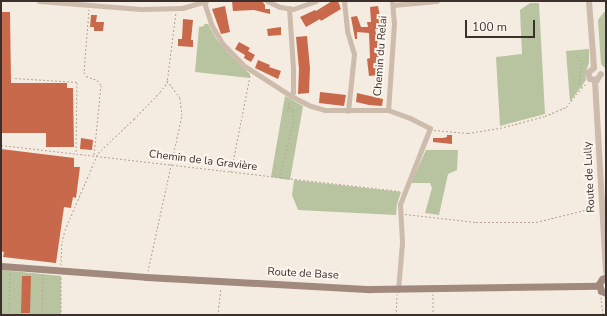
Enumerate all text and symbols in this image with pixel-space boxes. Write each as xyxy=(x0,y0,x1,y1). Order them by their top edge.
scale bar xyxy=(467,12,537,38)
street label: Chemin du Relai xyxy=(372,15,390,97)
text: 100 m xyxy=(472,19,507,35)
street label: Route de Lully xyxy=(582,141,598,213)
street label: Chemin de la Gravière xyxy=(148,148,258,174)
street label: Route de Base xyxy=(267,266,339,282)

